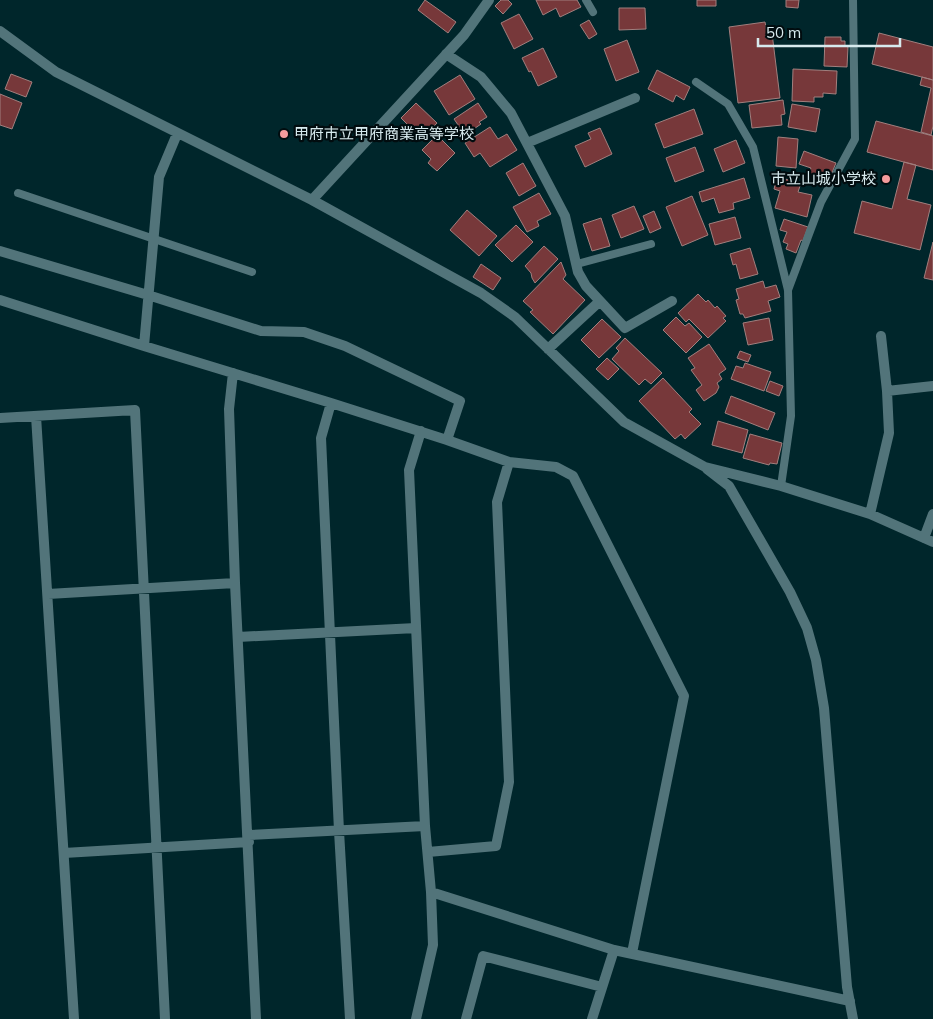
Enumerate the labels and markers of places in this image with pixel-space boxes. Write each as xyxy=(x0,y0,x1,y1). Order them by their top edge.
place label: 甲府市立甲府商業高等学校 xyxy=(294,124,474,143)
marker: 甲府市立甲府商業高等学校 xyxy=(278,128,290,140)
place label: 市立山城小学校 xyxy=(771,169,876,188)
marker: 市立山城小学校 xyxy=(880,173,892,185)

